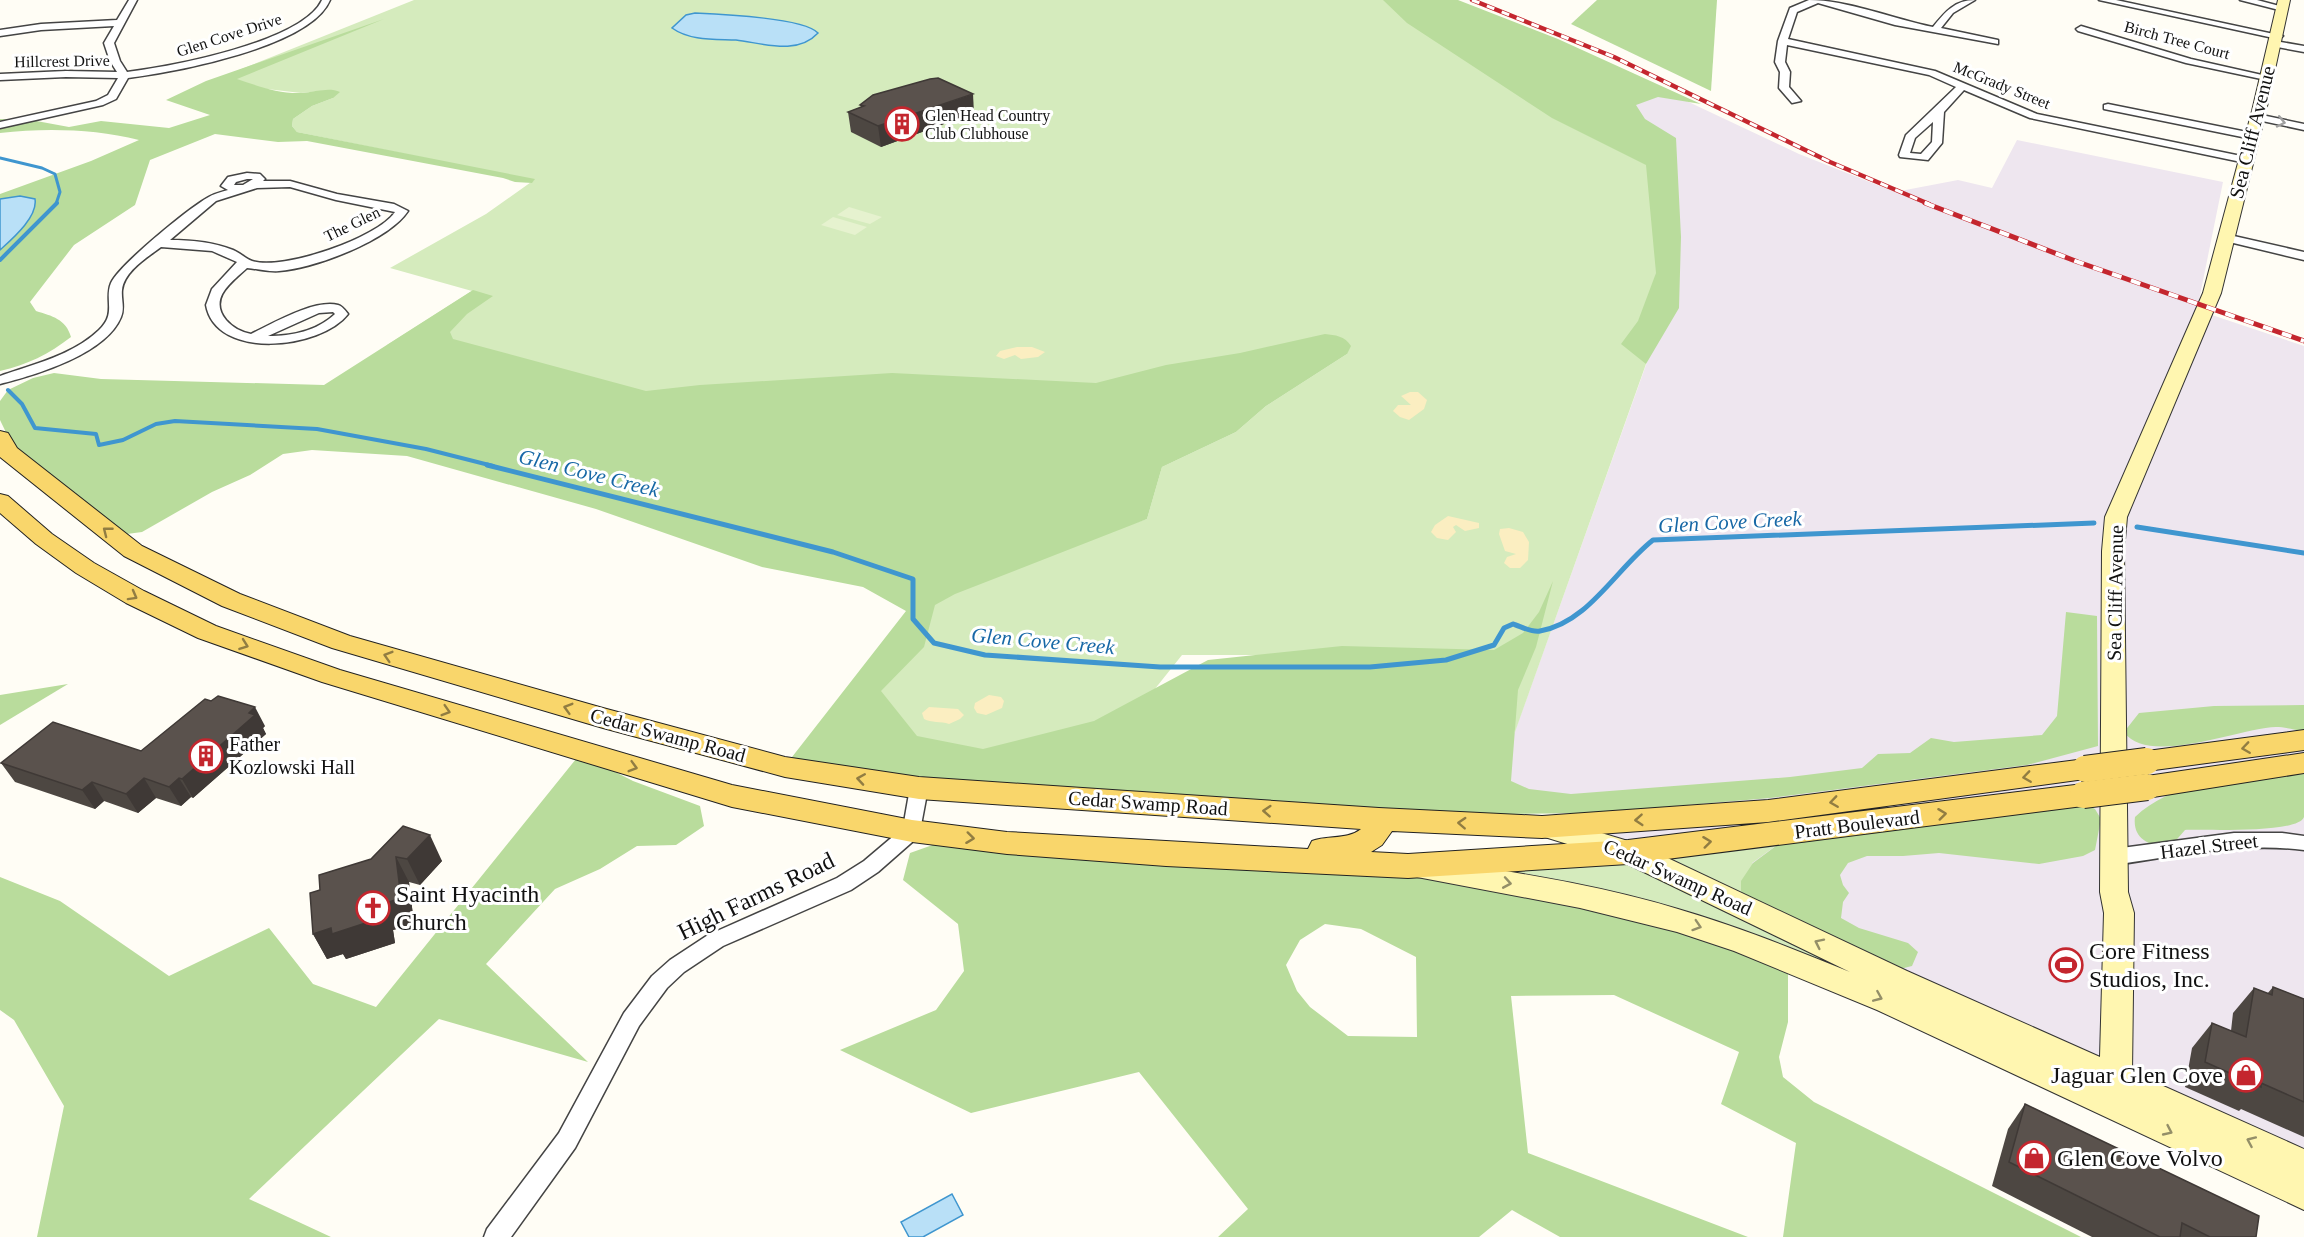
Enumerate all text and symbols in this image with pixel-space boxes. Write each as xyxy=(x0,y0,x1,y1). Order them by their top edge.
street label: Glen Cove Drive xyxy=(174,10,284,60)
street label: Birch Tree Court xyxy=(2122,18,2232,62)
street label: Hillcrest Drive xyxy=(14,52,110,70)
street label: McGrady Street xyxy=(1951,58,2053,113)
street label: Sea Cliff Avenue xyxy=(2225,63,2279,201)
building icon: Glen Head Country Club Clubhouse xyxy=(884,106,920,142)
place label: Glen Head Country Club Clubhouse xyxy=(925,107,1050,142)
one-way arrow xyxy=(2275,115,2285,128)
street label: The Glen xyxy=(321,203,383,245)
water label: Glen Cove Creek xyxy=(516,444,662,502)
water label: Glen Cove Creek xyxy=(1658,506,1803,538)
street label: Sea Cliff Avenue xyxy=(2103,525,2127,661)
one-way arrow xyxy=(103,527,114,538)
one-way arrow xyxy=(126,589,137,600)
water label: Glen Cove Creek xyxy=(970,623,1116,659)
one-way arrow xyxy=(238,638,249,650)
one-way arrow xyxy=(383,651,394,663)
one-way arrow xyxy=(563,703,574,715)
one-way arrow xyxy=(440,704,451,716)
street label: Cedar Swamp Road xyxy=(588,704,748,767)
place label: Father Kozlowski Hall xyxy=(229,733,356,778)
building icon: Father Kozlowski Hall xyxy=(188,738,224,774)
one-way arrow xyxy=(2241,741,2251,753)
one-way arrow xyxy=(627,760,638,772)
one-way arrow xyxy=(2022,770,2031,782)
one-way arrow xyxy=(857,773,866,785)
street label: Cedar Swamp Road xyxy=(1067,786,1229,821)
one-way arrow xyxy=(1829,796,1838,808)
one-way arrow xyxy=(1263,805,1272,818)
street label: Pratt Boulevard xyxy=(1793,805,1921,843)
one-way arrow xyxy=(1937,808,1947,821)
one-way arrow xyxy=(1635,813,1644,826)
one-way arrow xyxy=(1458,816,1467,829)
street label: Hazel Street xyxy=(2159,829,2260,863)
one-way arrow xyxy=(966,832,975,844)
street label: Cedar Swamp Road xyxy=(1600,834,1756,920)
one-way arrow xyxy=(1702,837,1711,849)
street label: High Farms Road xyxy=(674,847,838,945)
one-way arrow xyxy=(1501,876,1511,889)
place label: Saint Hyacinth Church xyxy=(396,881,539,935)
church icon: Saint Hyacinth Church xyxy=(355,890,391,926)
one-way arrow xyxy=(1691,919,1701,932)
one-way arrow xyxy=(1814,938,1825,950)
place label: Core Fitness Studios, Inc. xyxy=(2089,938,2210,992)
sports icon: Core Fitness Studios, Inc. xyxy=(2048,947,2084,983)
one-way arrow xyxy=(1872,990,1883,1002)
shop icon: Jaguar Glen Cove xyxy=(2228,1057,2264,1093)
place label: Jaguar Glen Cove xyxy=(2051,1062,2223,1088)
one-way arrow xyxy=(2161,1123,2172,1135)
one-way arrow xyxy=(2246,1137,2257,1149)
shop icon: Glen Cove Volvo xyxy=(2016,1140,2052,1176)
place label: Glen Cove Volvo xyxy=(2057,1145,2223,1171)

